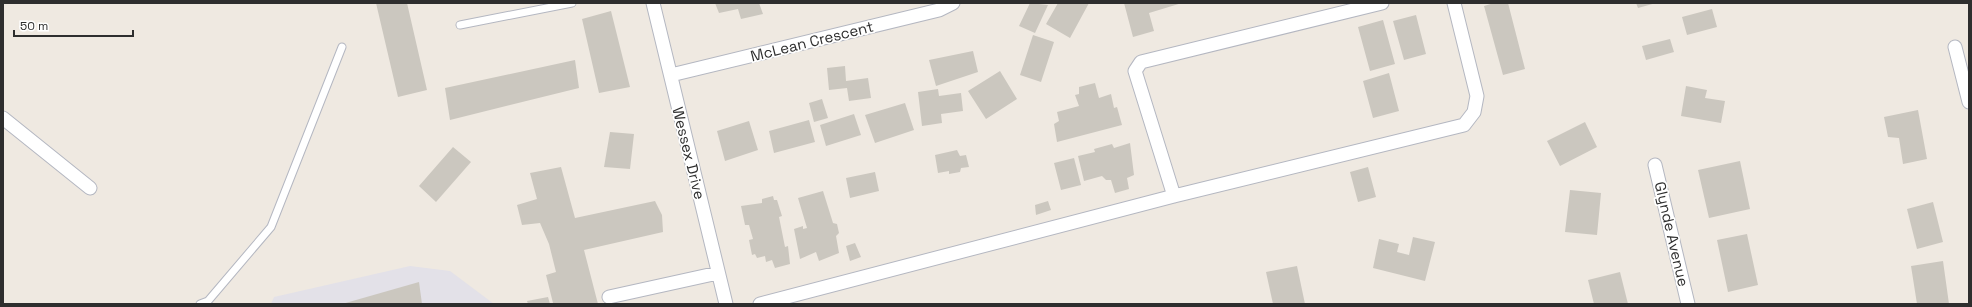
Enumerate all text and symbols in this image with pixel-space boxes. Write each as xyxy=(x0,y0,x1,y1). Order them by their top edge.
scale bar xyxy=(14,12,133,38)
street label: McLean Crescent xyxy=(748,16,876,65)
text: 50 m xyxy=(20,18,48,34)
street label: Wessex Drive xyxy=(668,105,710,201)
street label: Glynde Avenue xyxy=(1651,180,1693,288)

